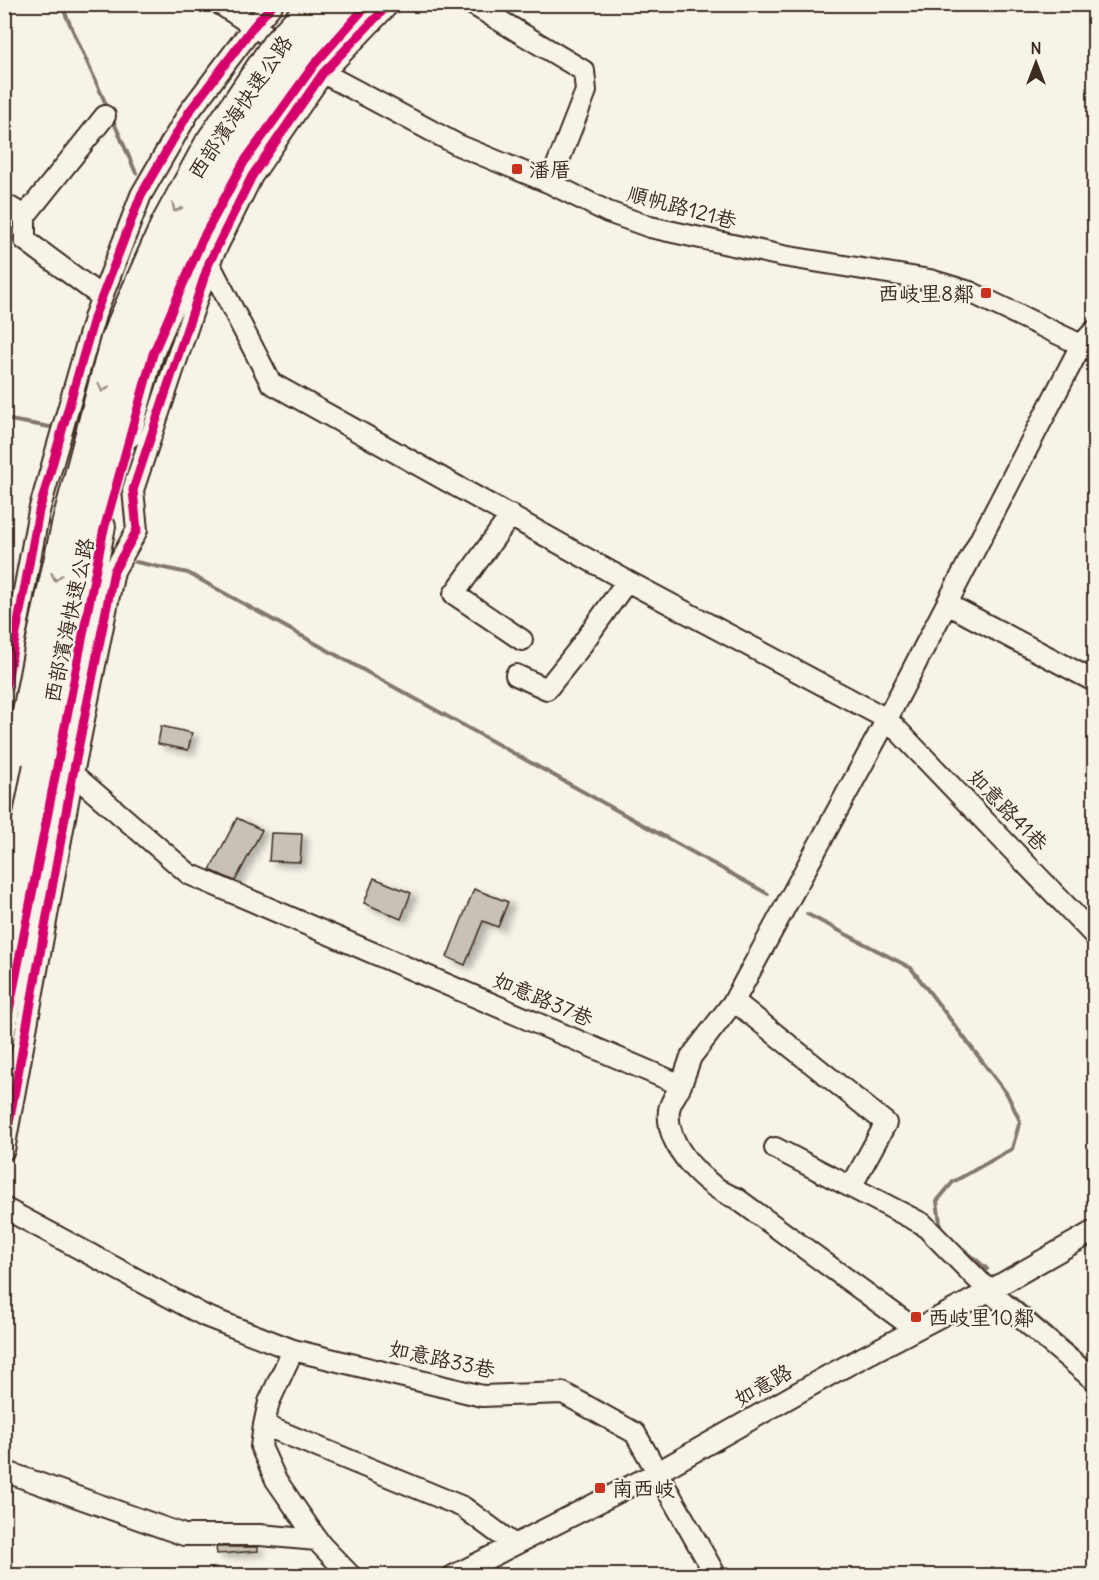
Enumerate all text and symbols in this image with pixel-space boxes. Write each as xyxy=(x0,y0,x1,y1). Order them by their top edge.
street label: 西部濱海快速公路 xyxy=(182,30,298,184)
north arrow xyxy=(1006,33,1066,93)
text: N xyxy=(1030,38,1042,58)
place label: 潘厝 xyxy=(529,156,571,183)
marker: 潘厝 xyxy=(510,162,524,176)
street label: 順帆路121巷 xyxy=(624,179,740,235)
one-way arrow xyxy=(172,202,183,212)
place label: 西岐里8鄰 xyxy=(878,280,974,307)
marker: 西岐里8鄰 xyxy=(979,286,993,300)
one-way arrow xyxy=(97,383,110,393)
street label: 西部濱海快速公路 xyxy=(38,535,100,705)
one-way arrow xyxy=(50,572,63,582)
street label: 如意路41巷 xyxy=(962,763,1054,857)
street label: 如意路37巷 xyxy=(489,966,597,1032)
place label: 西岐里10鄰 xyxy=(928,1304,1034,1331)
marker: 西岐里10鄰 xyxy=(909,1310,923,1324)
street label: 如意路33巷 xyxy=(386,1335,498,1383)
street label: 如意路 xyxy=(729,1358,797,1412)
place label: 南西岐 xyxy=(612,1475,675,1502)
marker: 南西岐 xyxy=(593,1481,607,1495)

